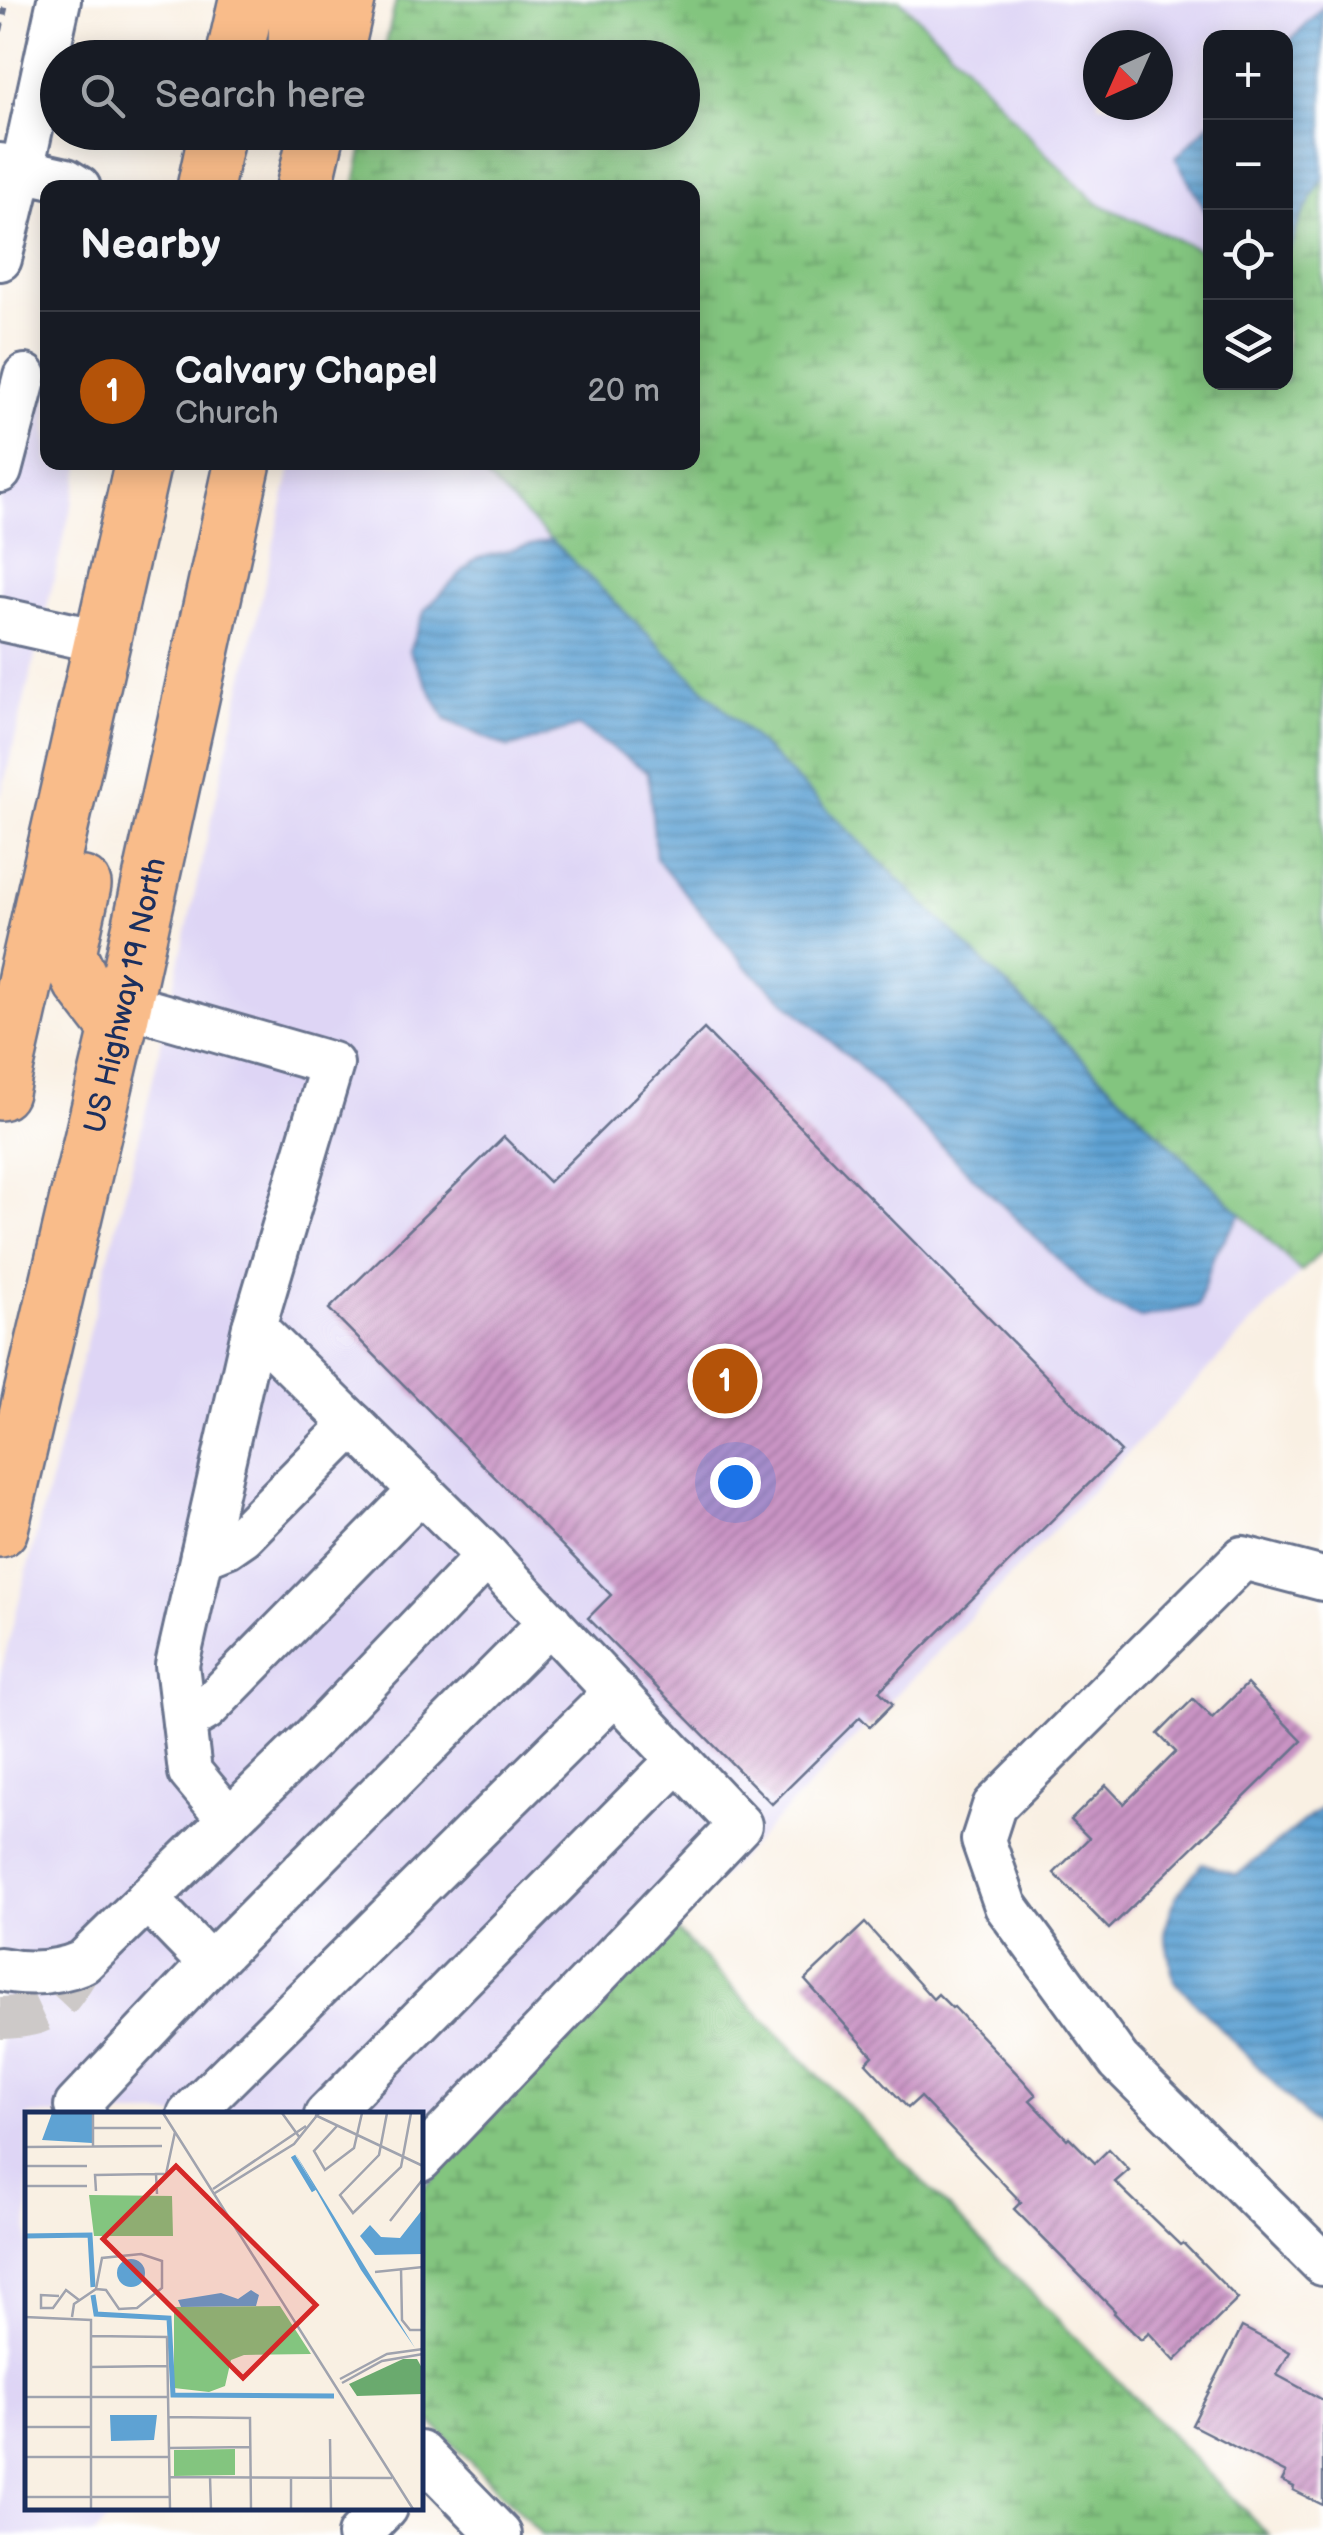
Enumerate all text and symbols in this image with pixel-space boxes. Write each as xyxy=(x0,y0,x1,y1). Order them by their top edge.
north arrow xyxy=(1083,30,1173,120)
map controls xyxy=(1203,30,1293,390)
button: + xyxy=(1203,30,1293,120)
search box xyxy=(40,40,700,150)
icon: search xyxy=(75,68,130,123)
text: Search here xyxy=(155,73,366,118)
button: − xyxy=(1203,120,1293,210)
button: locate xyxy=(1203,210,1293,300)
text: Nearby xyxy=(80,220,220,271)
button: layers xyxy=(1203,300,1293,390)
text: Calvary Chapel xyxy=(175,349,438,394)
text: 1 xyxy=(106,372,119,411)
text: 20 m xyxy=(587,372,660,411)
text: Church xyxy=(175,394,279,433)
street label: US Highway 19 North xyxy=(77,855,174,1137)
pin: 1 xyxy=(692,1344,758,1418)
your location xyxy=(710,1457,761,1508)
inset map xyxy=(25,2112,422,2510)

